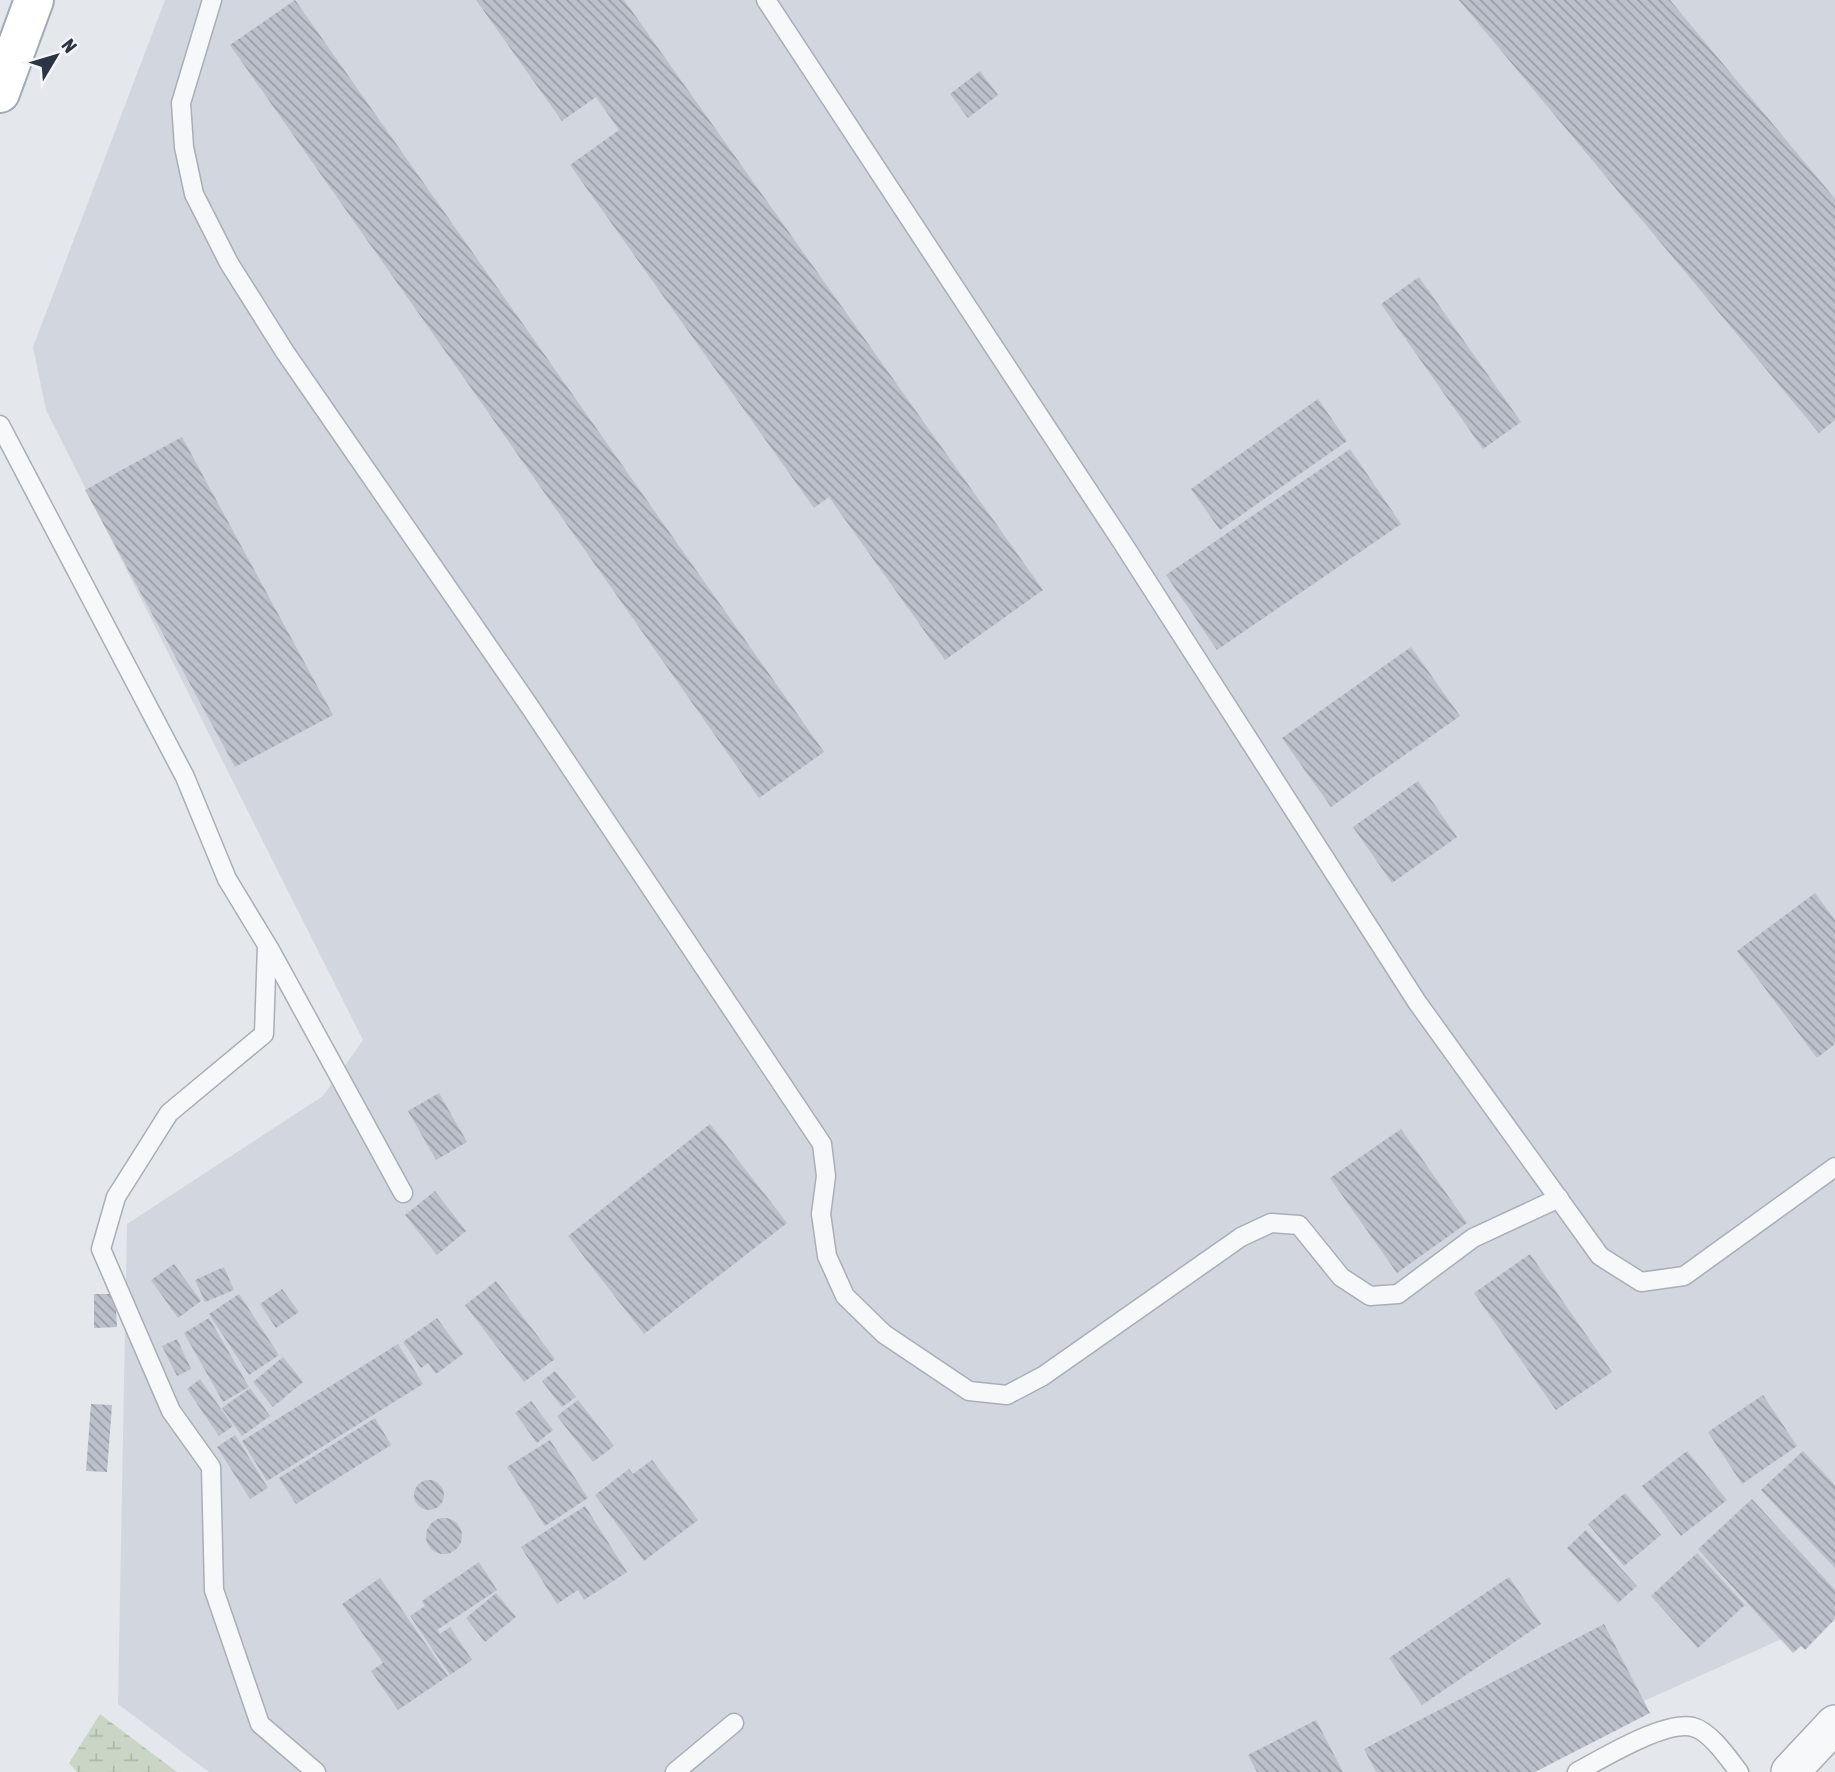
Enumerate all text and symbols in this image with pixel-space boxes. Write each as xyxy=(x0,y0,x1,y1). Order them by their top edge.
north arrow xyxy=(21,21,91,91)
text: N xyxy=(57,34,82,57)

